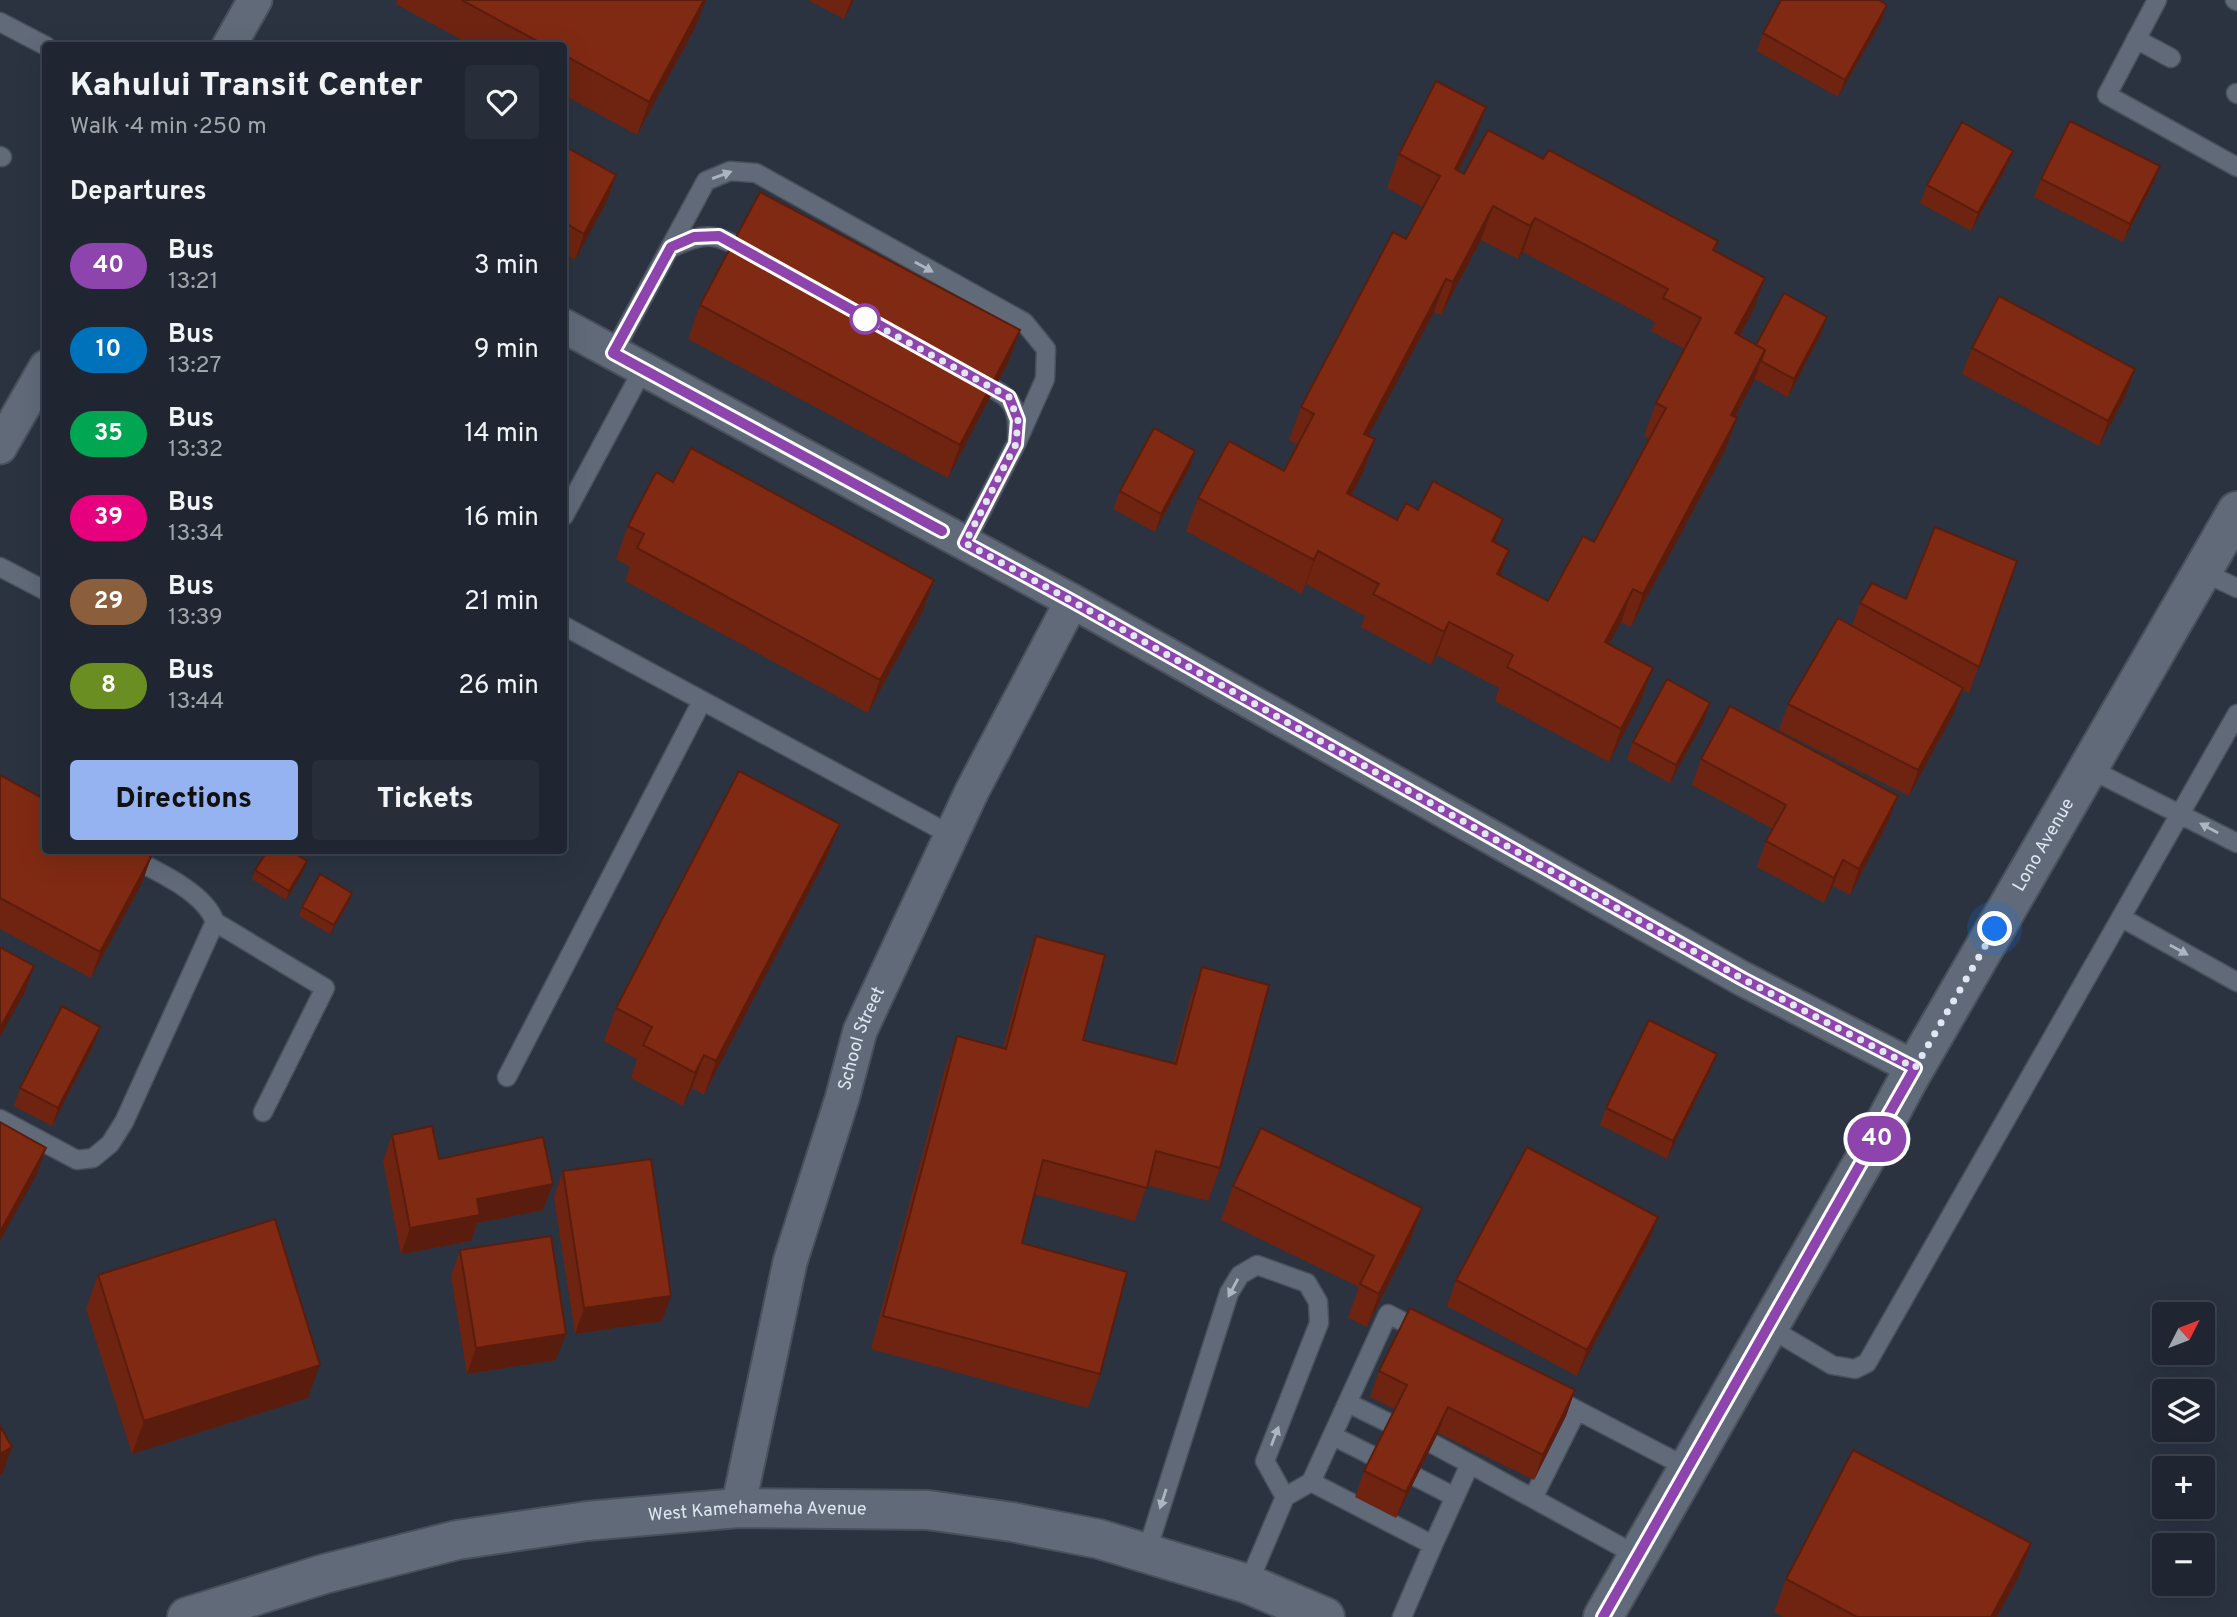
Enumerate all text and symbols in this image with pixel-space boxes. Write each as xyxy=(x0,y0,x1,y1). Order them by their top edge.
button: heart xyxy=(465,65,539,139)
text: Kahului Transit Center xyxy=(70,66,422,108)
text: Walk · 4 min · 250 m xyxy=(70,113,267,142)
one-way arrow xyxy=(712,169,733,180)
text: Departures xyxy=(70,176,207,209)
text: Bus xyxy=(168,235,214,268)
text: 3 min xyxy=(474,250,539,283)
text: 40 xyxy=(93,251,124,281)
one-way arrow xyxy=(915,261,934,273)
text: 13:21 xyxy=(168,268,218,297)
unlabelled marker xyxy=(850,304,880,334)
text: Bus xyxy=(168,319,214,352)
text: 9 min xyxy=(474,334,539,367)
text: 10 xyxy=(96,335,121,365)
text: 13:27 xyxy=(168,352,221,381)
text: Bus xyxy=(168,403,214,436)
text: 14 min xyxy=(464,418,539,451)
text: 35 xyxy=(94,419,123,449)
text: 13:32 xyxy=(168,436,223,465)
text: Bus xyxy=(168,487,214,520)
text: 16 min xyxy=(464,502,539,535)
text: 39 xyxy=(94,503,123,533)
text: 13:34 xyxy=(168,520,224,549)
text: Bus xyxy=(168,571,214,604)
text: 21 min xyxy=(464,586,539,619)
text: 29 xyxy=(94,587,123,617)
text: 13:39 xyxy=(168,604,223,633)
text: Bus xyxy=(168,655,214,688)
text: 26 min xyxy=(458,670,539,703)
text: 8 xyxy=(101,671,116,701)
text: 13:44 xyxy=(168,688,224,717)
button: Directions xyxy=(70,760,298,840)
button: Tickets xyxy=(312,760,539,840)
street label: Lono Avenue xyxy=(2008,794,2080,896)
one-way arrow xyxy=(2199,822,2219,834)
your location xyxy=(1977,911,2012,946)
one-way arrow xyxy=(2170,944,2189,956)
street label: School Street xyxy=(833,983,891,1093)
line badge: 40 xyxy=(1846,1116,1909,1162)
text: 40 xyxy=(1861,1124,1893,1154)
one-way arrow xyxy=(1227,1278,1239,1298)
north arrow xyxy=(2152,1302,2216,1365)
map controls xyxy=(2152,1302,2215,1596)
button: layers xyxy=(2152,1379,2215,1442)
one-way arrow xyxy=(1269,1425,1280,1446)
button: + xyxy=(2152,1456,2215,1519)
one-way arrow xyxy=(1158,1489,1168,1510)
street label: West Kamehameha Avenue xyxy=(647,1497,867,1527)
button: − xyxy=(2152,1533,2215,1596)

